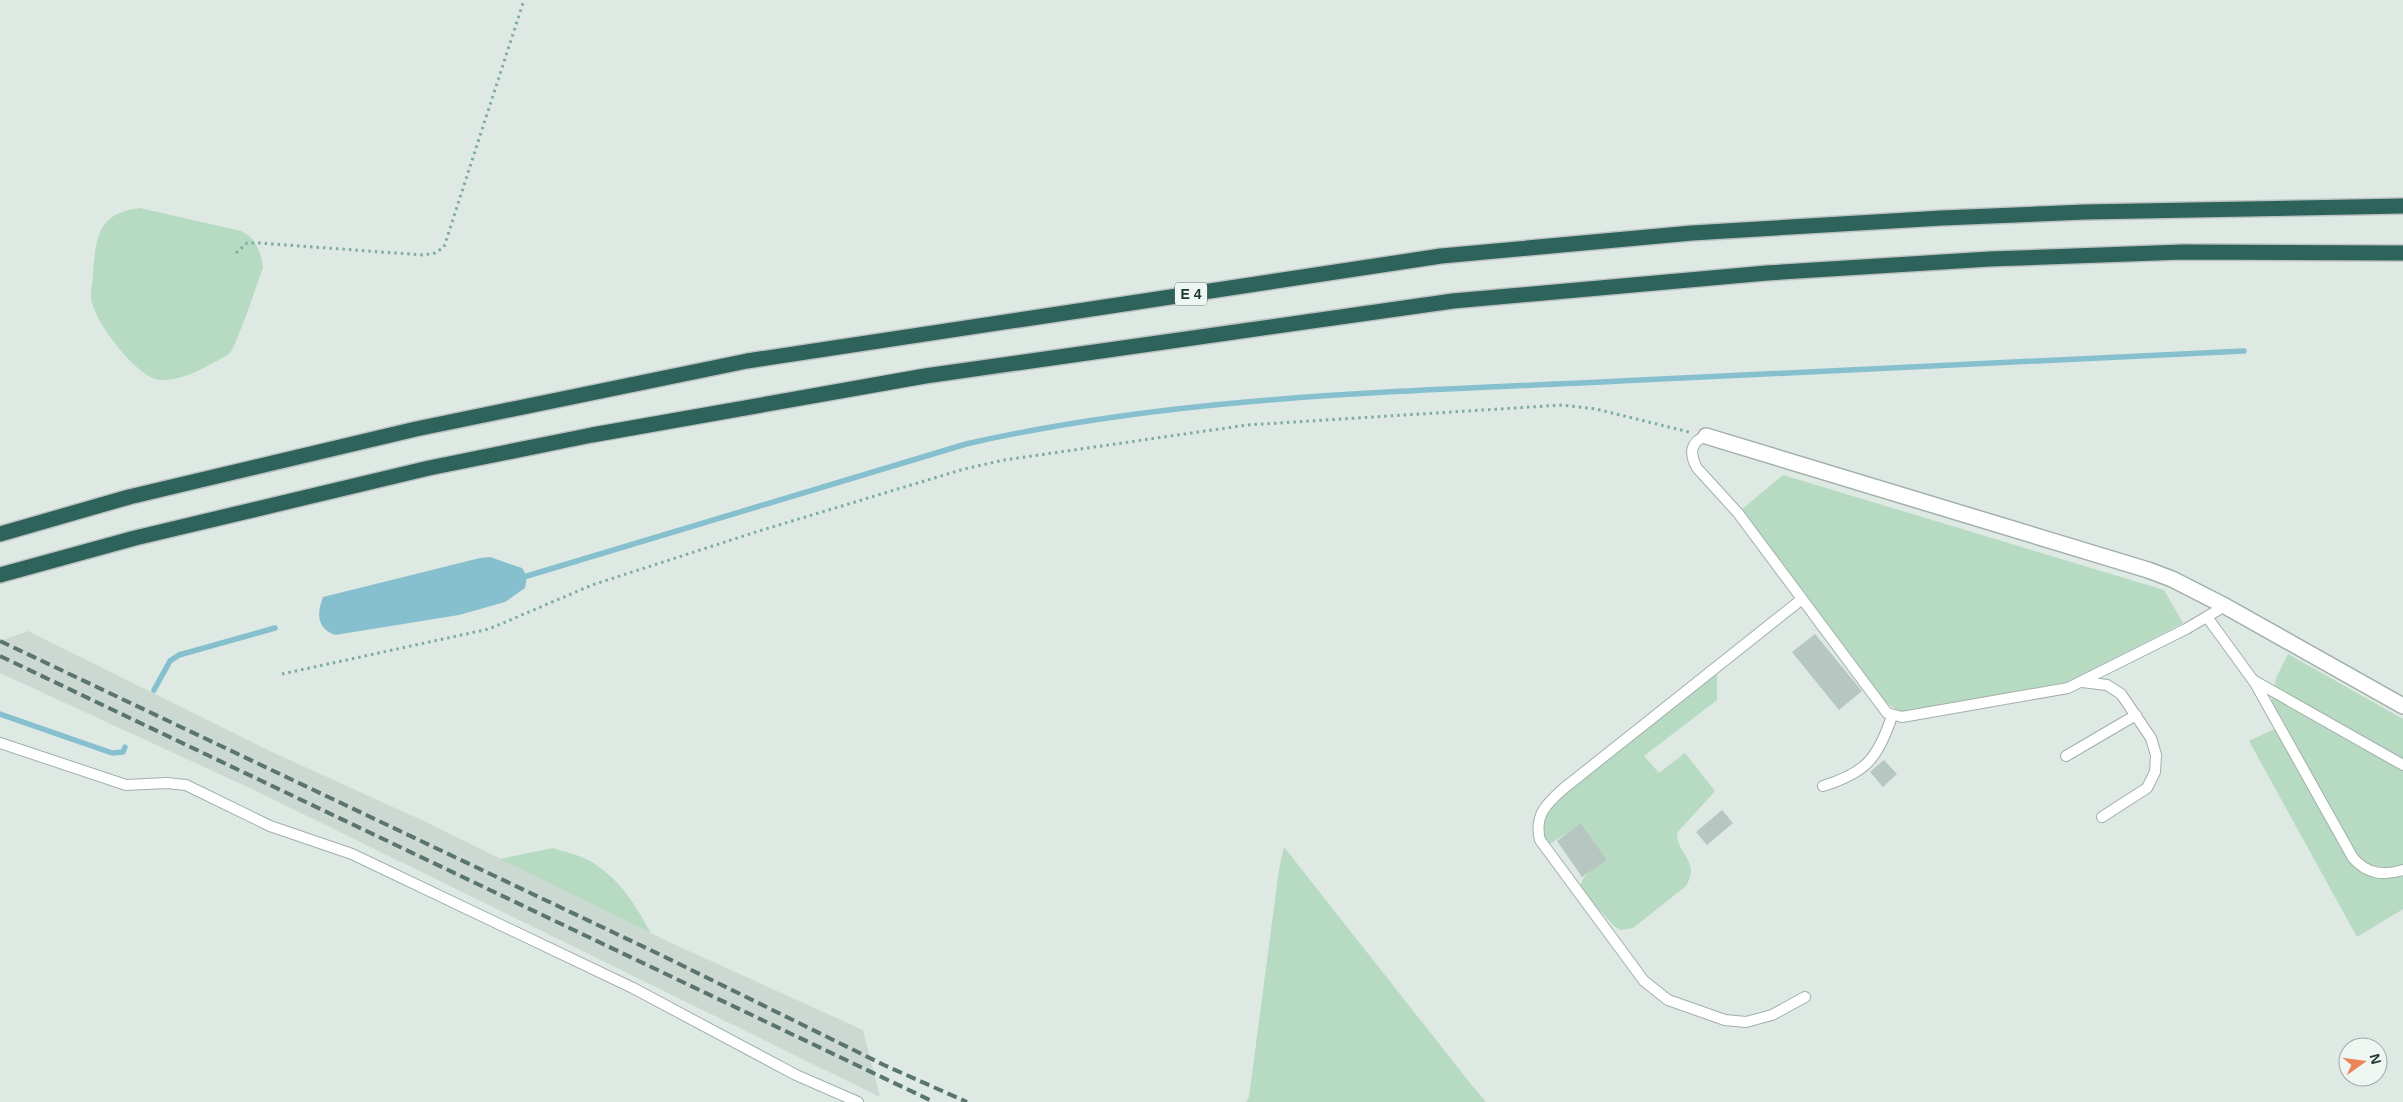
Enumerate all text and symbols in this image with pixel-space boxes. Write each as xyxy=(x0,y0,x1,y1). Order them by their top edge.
road number: E 4 xyxy=(1175,282,1207,306)
north arrow xyxy=(2338,1037,2388,1087)
text: N xyxy=(2367,1052,2385,1066)

